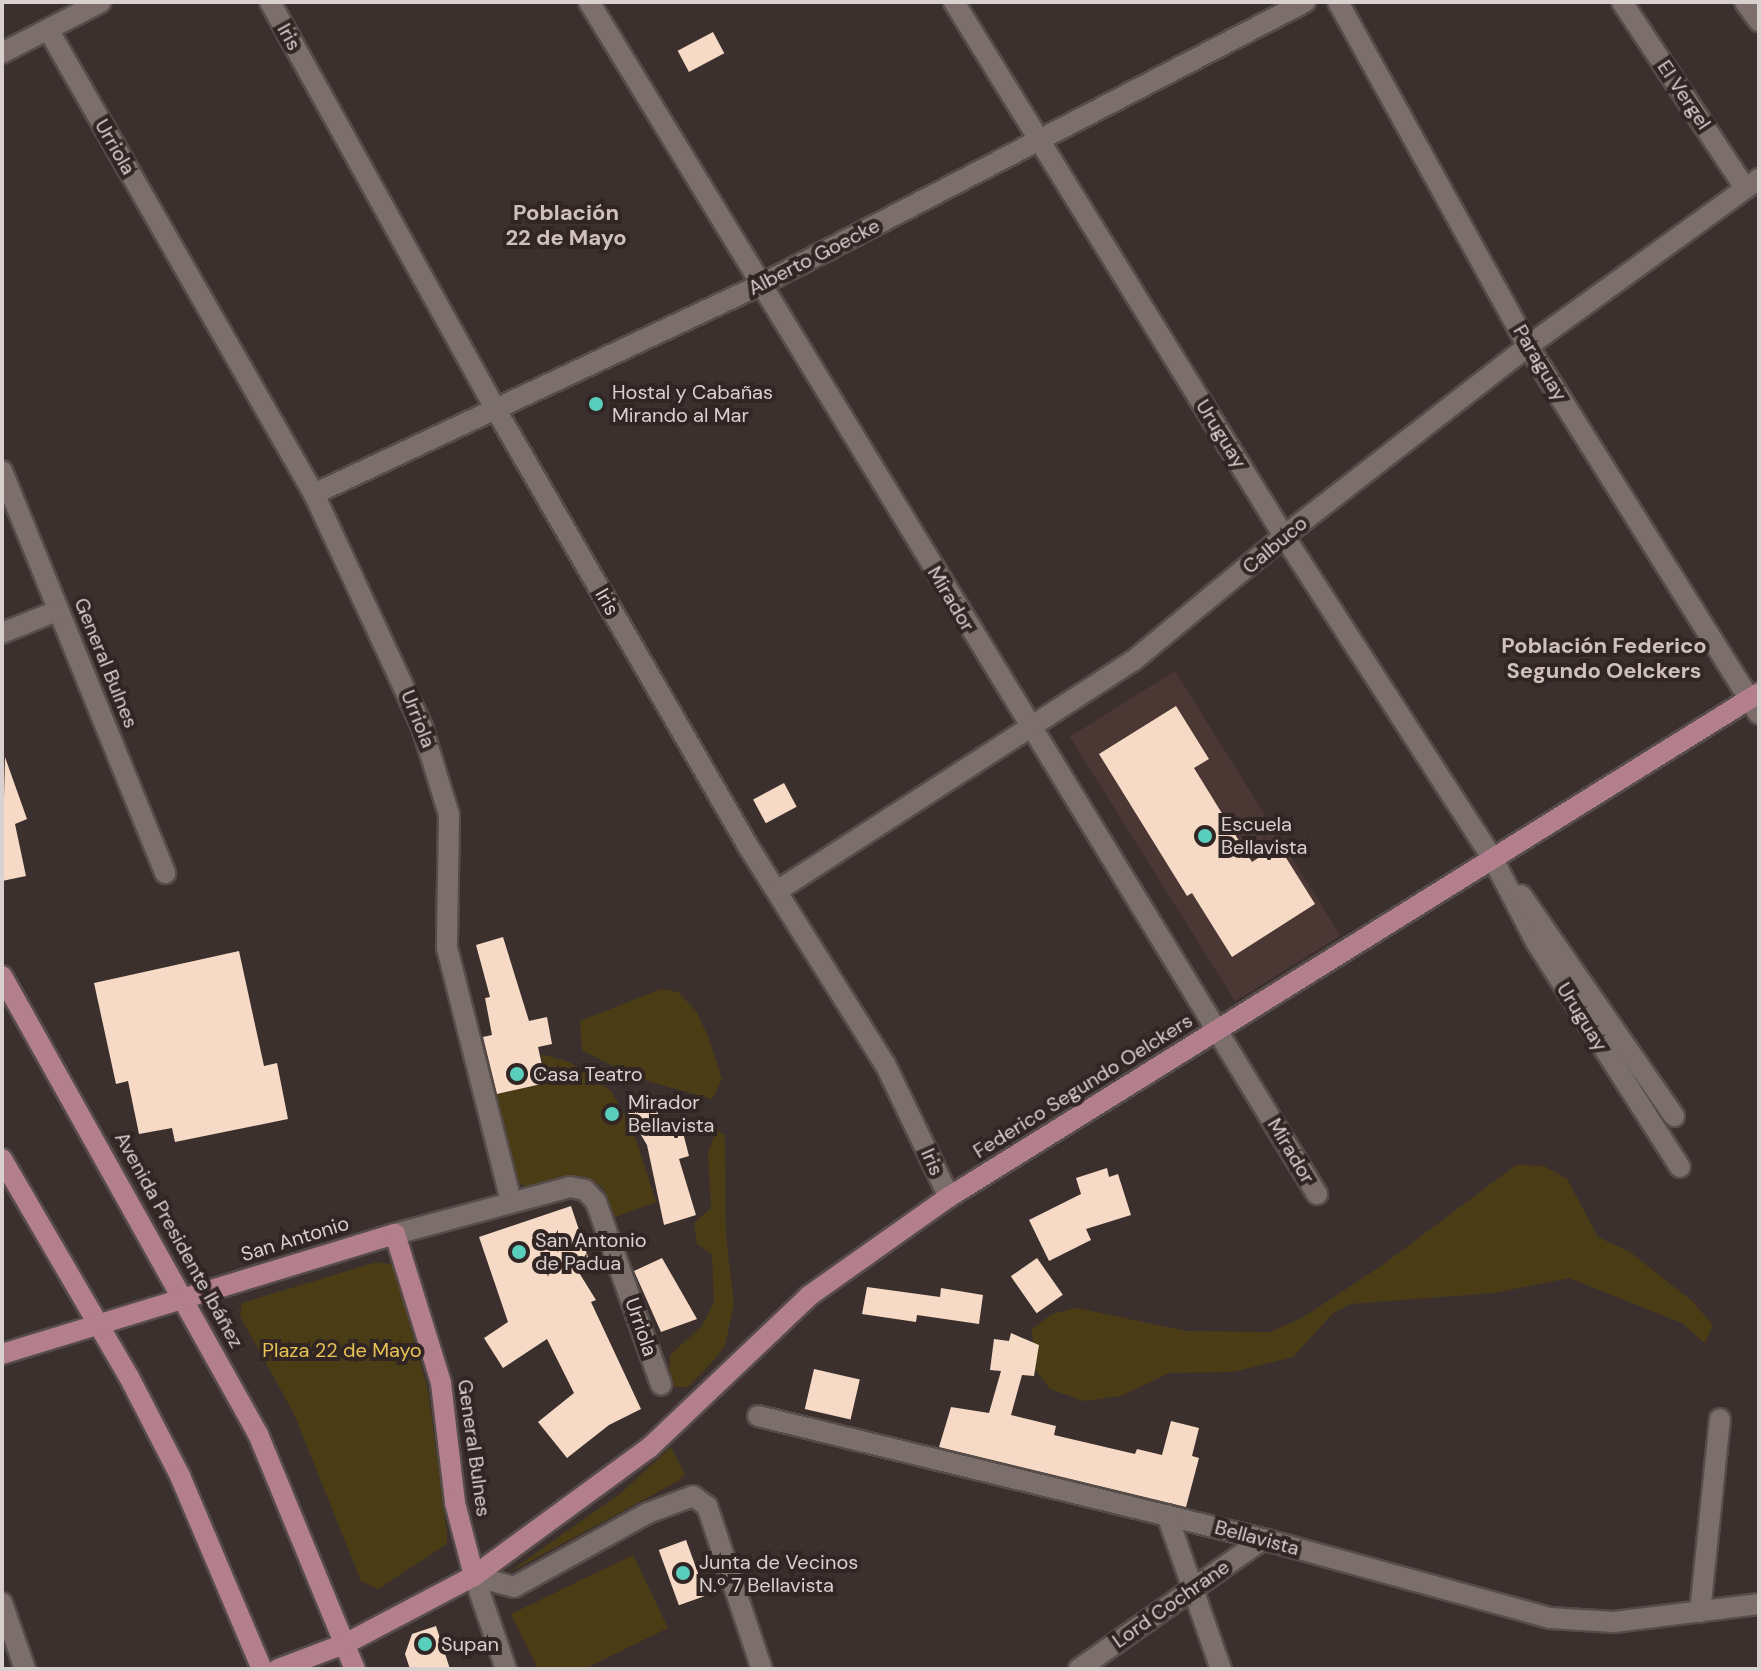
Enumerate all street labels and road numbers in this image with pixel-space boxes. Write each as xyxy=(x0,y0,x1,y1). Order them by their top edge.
street label: Iris xyxy=(272,19,306,55)
street label: El Vergel xyxy=(1652,56,1716,134)
street label: Urriola xyxy=(90,115,140,179)
street label: Alberto Goecke xyxy=(744,214,884,300)
street label: Paraguay xyxy=(1508,321,1572,405)
street label: Uruguay xyxy=(1191,395,1251,473)
street label: Calbuco xyxy=(1238,511,1312,579)
street label: Mirador xyxy=(922,562,980,636)
street label: Iris xyxy=(590,584,624,620)
street label: General Bulnes xyxy=(69,594,143,732)
street label: Urriola xyxy=(396,687,440,751)
street label: Uruguay xyxy=(1552,978,1612,1056)
street label: Federico Segundo Oelckers xyxy=(969,1009,1197,1163)
street label: Mirador xyxy=(1262,1114,1320,1188)
street label: Avenida Presidente Ibáñez xyxy=(110,1128,248,1352)
street label: Iris xyxy=(916,1145,948,1179)
street label: San Antonio xyxy=(238,1211,352,1267)
street label: Urriola xyxy=(620,1295,662,1359)
street label: General Bulnes xyxy=(452,1378,496,1518)
street label: Bellavista xyxy=(1212,1515,1302,1561)
street label: Lord Cochrane xyxy=(1108,1555,1234,1653)

